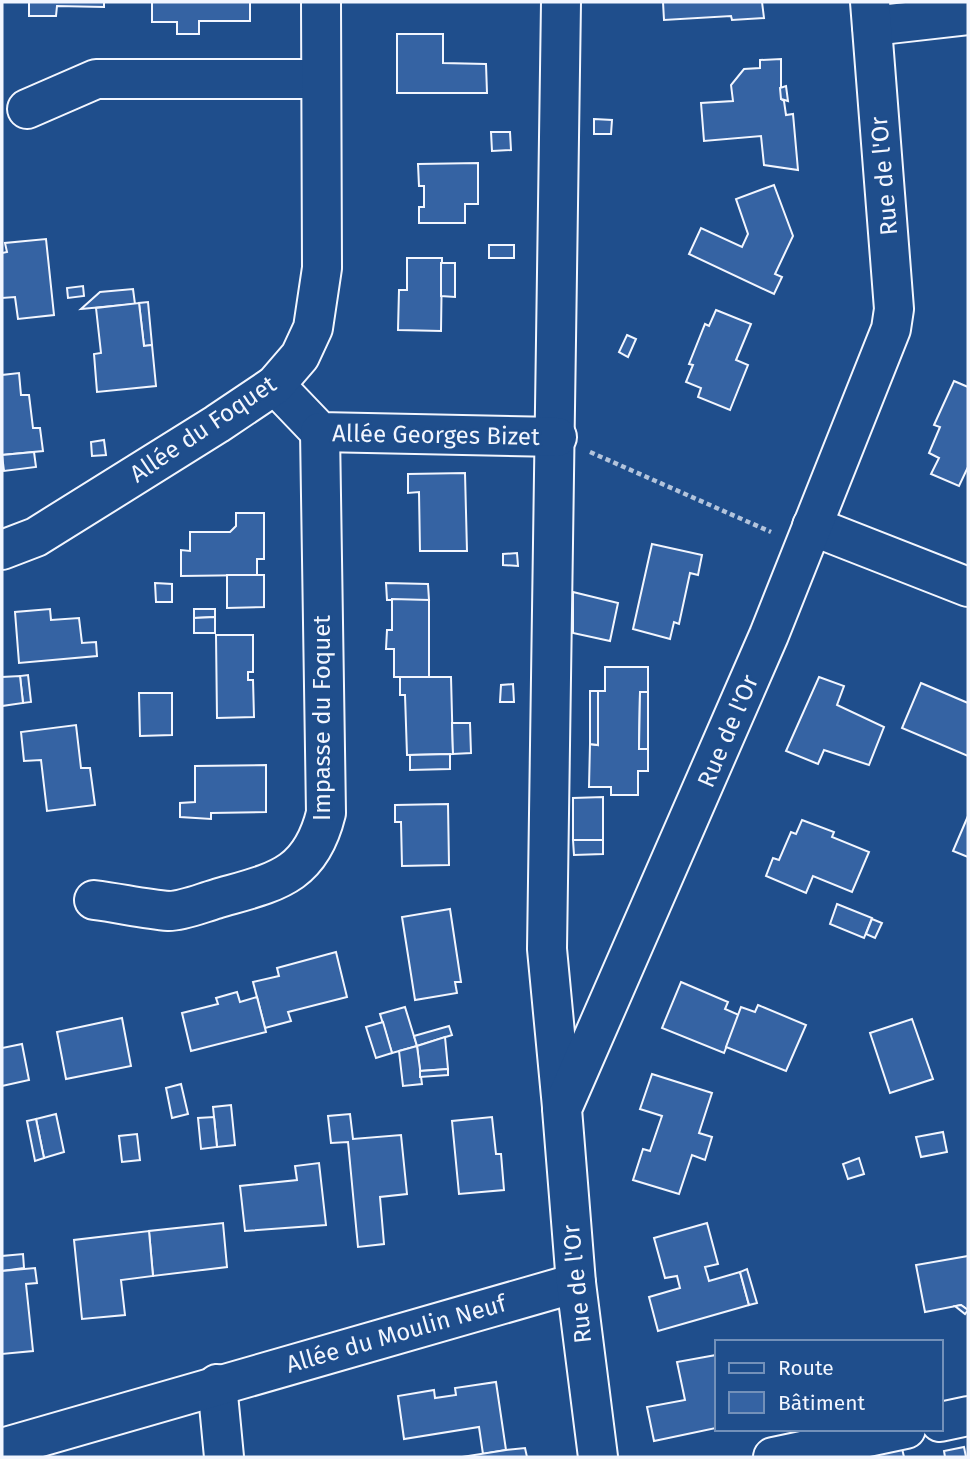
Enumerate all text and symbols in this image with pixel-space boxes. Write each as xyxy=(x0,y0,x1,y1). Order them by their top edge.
street label: Rue de l'Or xyxy=(865,115,903,237)
street label: Allée du Foquet xyxy=(125,370,282,488)
street label: Allée Georges Bizet xyxy=(332,419,540,451)
street label: Impasse du Foquet xyxy=(308,615,336,821)
street label: Rue de l'Or xyxy=(692,670,765,791)
street label: Rue de l'Or xyxy=(557,1222,597,1345)
street label: Allée du Moulin Neuf xyxy=(283,1289,511,1379)
legend xyxy=(715,1340,942,1431)
text: Route xyxy=(778,1355,834,1381)
text: Bâtiment xyxy=(778,1390,865,1416)

